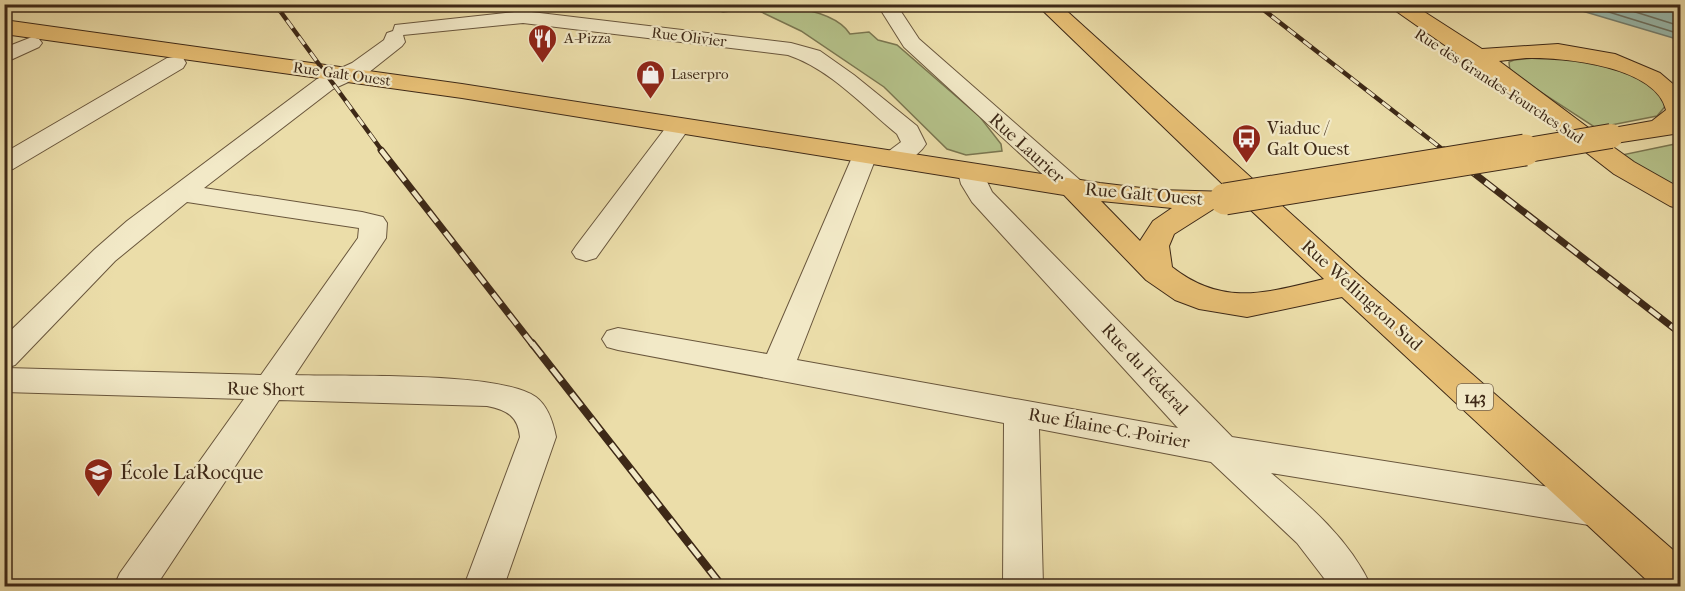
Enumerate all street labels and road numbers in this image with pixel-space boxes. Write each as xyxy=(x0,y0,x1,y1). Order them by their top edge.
street label: Rue Olivier xyxy=(650,23,728,51)
street label: Rue des Grandes-Fourches Sud xyxy=(1411,25,1587,148)
street label: Rue Galt Ouest xyxy=(292,58,393,90)
street label: Rue Laurier xyxy=(985,109,1069,188)
street label: Rue Galt Ouest xyxy=(1084,179,1204,210)
street label: Rue Wellington Sud xyxy=(1297,236,1427,355)
street label: Rue du Fédéral xyxy=(1097,319,1192,420)
street label: Rue Short xyxy=(227,378,306,401)
road number: 143 xyxy=(1457,384,1493,410)
street label: Rue Élaine-C.-Poirier xyxy=(1027,403,1192,453)

